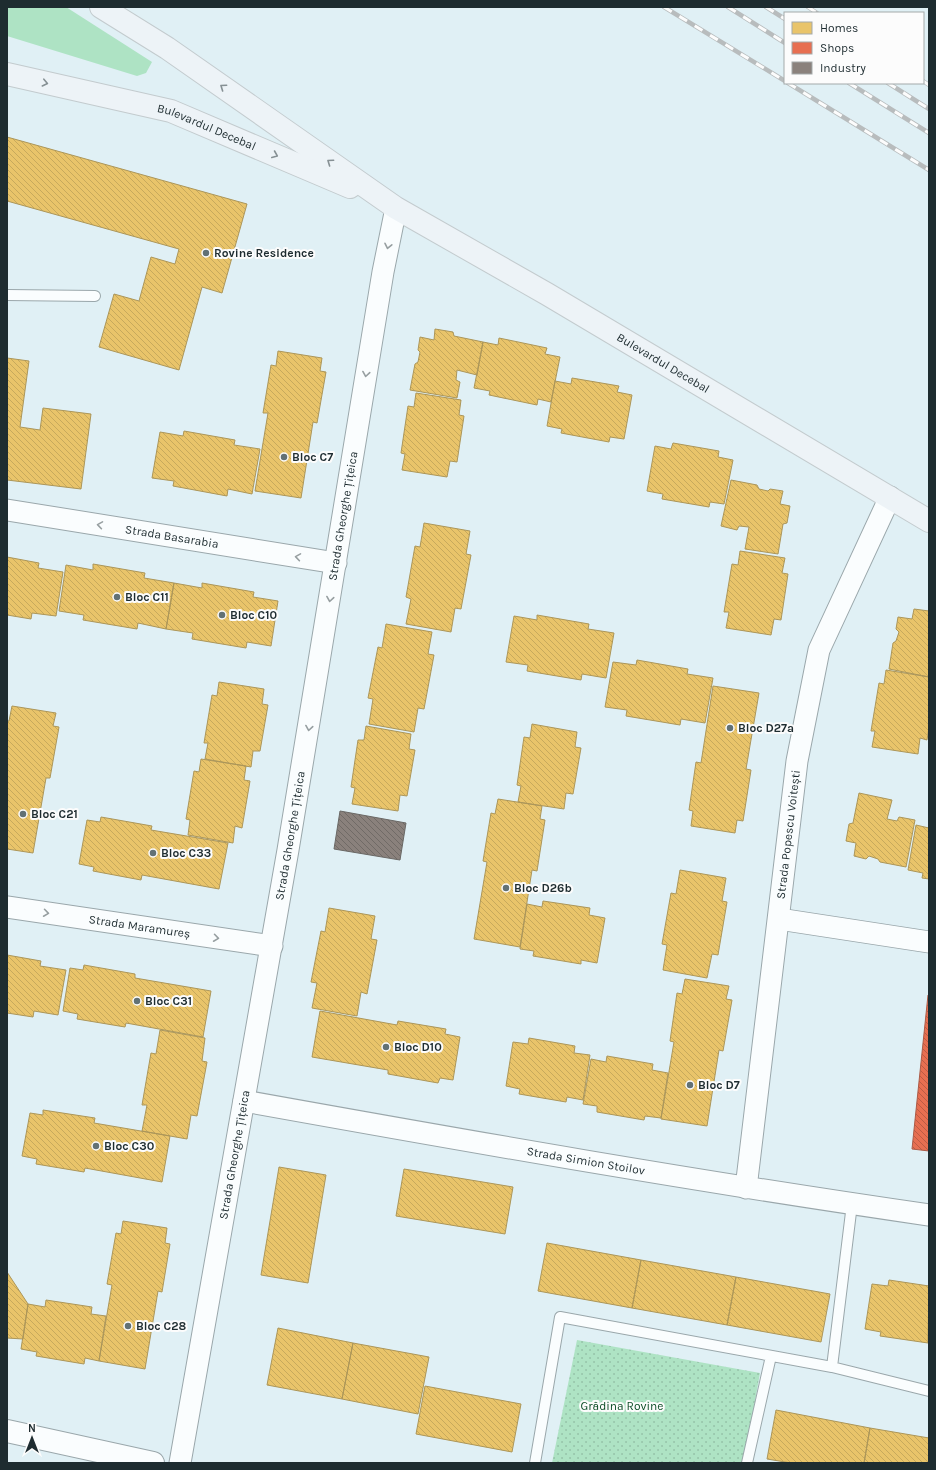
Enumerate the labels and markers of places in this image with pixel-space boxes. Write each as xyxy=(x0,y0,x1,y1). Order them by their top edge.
place label: Rovine Residence xyxy=(214,246,314,260)
marker: Rovine Residence xyxy=(201,248,211,258)
place label: Bloc C7 xyxy=(292,450,333,464)
marker: Bloc C7 xyxy=(279,452,289,462)
place label: Bloc C11 xyxy=(125,590,169,604)
marker: Bloc C11 xyxy=(112,592,122,602)
place label: Bloc C10 xyxy=(230,608,277,622)
marker: Bloc C10 xyxy=(217,610,227,620)
place label: Bloc D27a xyxy=(738,721,794,735)
marker: Bloc D27a xyxy=(725,723,735,733)
place label: Bloc C21 xyxy=(31,807,78,821)
marker: Bloc C21 xyxy=(18,809,28,819)
place label: Bloc C33 xyxy=(161,846,211,860)
marker: Bloc C33 xyxy=(148,848,158,858)
place label: Bloc D26b xyxy=(514,881,572,895)
marker: Bloc D26b xyxy=(501,883,511,893)
place label: Bloc C31 xyxy=(145,994,192,1008)
marker: Bloc C31 xyxy=(132,996,142,1006)
place label: Bloc D10 xyxy=(394,1040,442,1054)
marker: Bloc D10 xyxy=(381,1042,391,1052)
place label: Bloc D7 xyxy=(698,1078,740,1092)
marker: Bloc D7 xyxy=(685,1080,695,1090)
place label: Bloc C30 xyxy=(104,1139,155,1153)
marker: Bloc C30 xyxy=(91,1141,101,1151)
place label: Bloc C28 xyxy=(136,1319,186,1333)
marker: Bloc C28 xyxy=(123,1321,133,1331)

